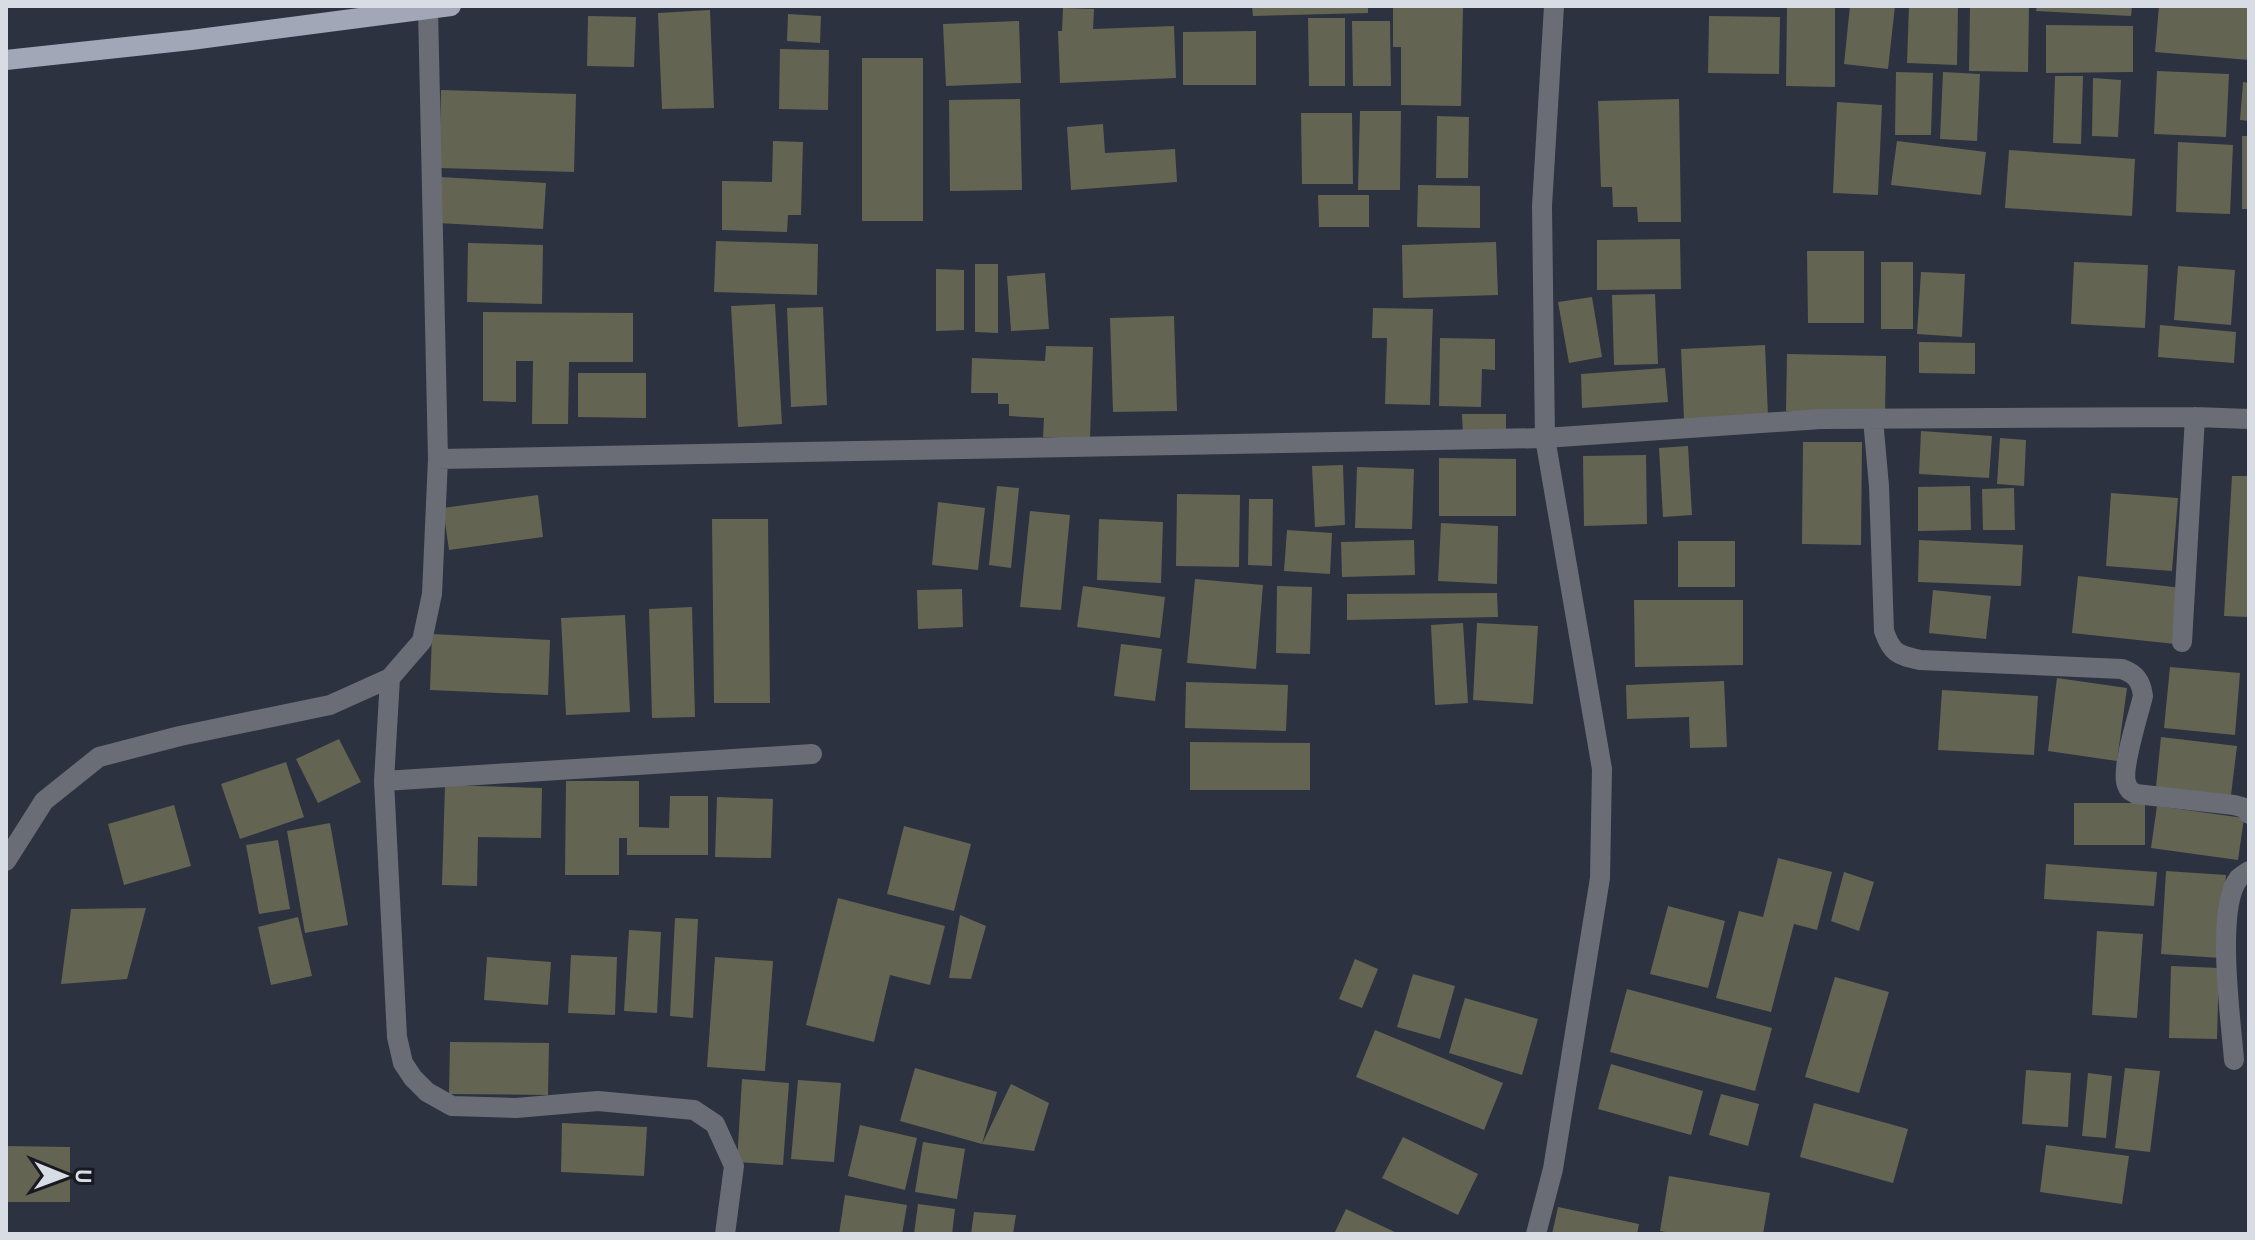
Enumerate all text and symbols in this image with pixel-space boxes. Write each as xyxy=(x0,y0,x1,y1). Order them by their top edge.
north arrow xyxy=(24,1136,104,1216)
text: U xyxy=(70,1169,98,1183)

